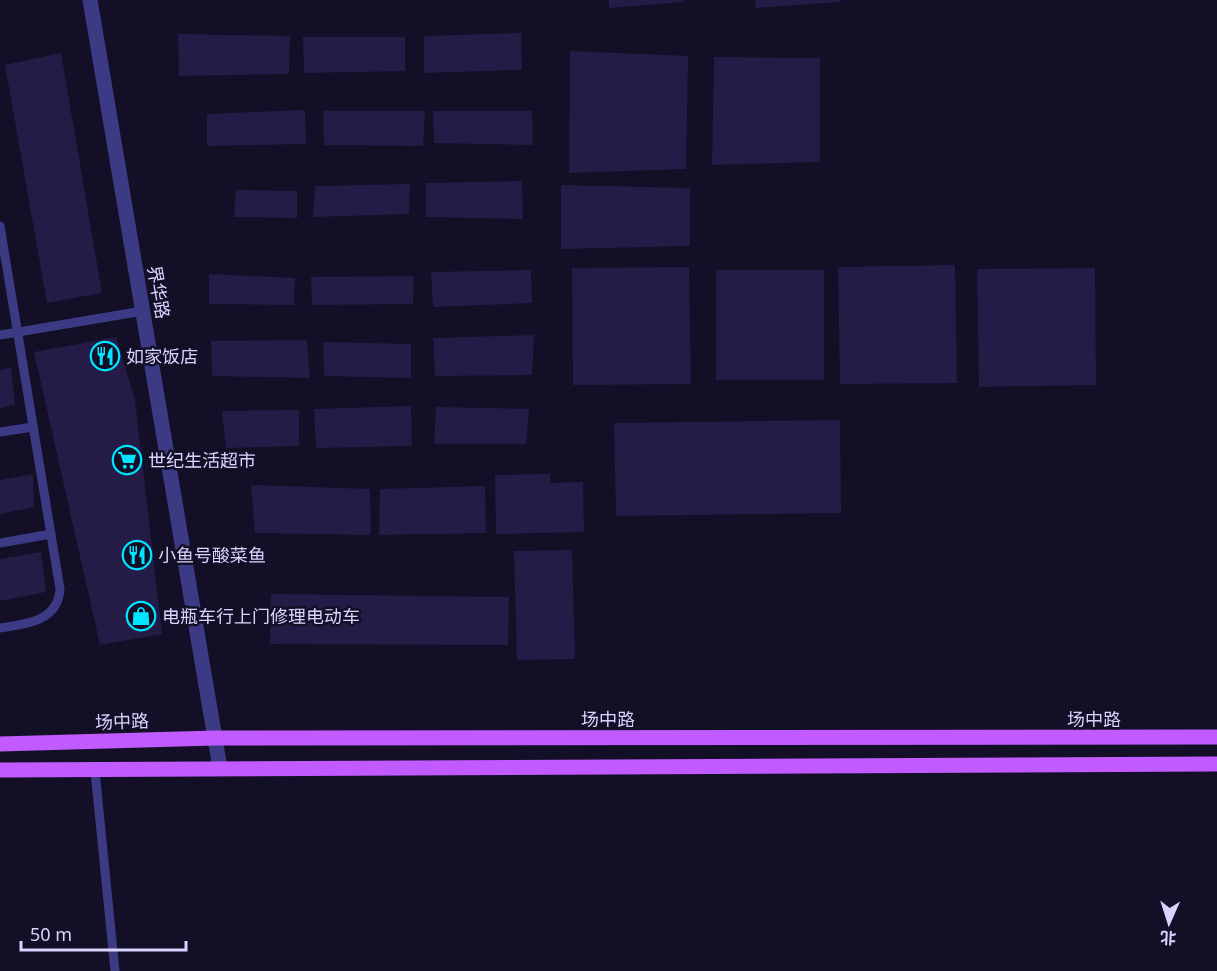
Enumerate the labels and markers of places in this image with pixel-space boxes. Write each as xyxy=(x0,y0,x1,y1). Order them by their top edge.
restaurant icon: 如家饭店 xyxy=(89,340,121,372)
place label: 如家饭店 xyxy=(126,344,198,368)
supermarket icon: 世纪生活超市 xyxy=(111,444,143,476)
place label: 世纪生活超市 xyxy=(148,448,256,472)
restaurant icon: 小鱼号酸菜鱼 xyxy=(121,539,153,571)
place label: 小鱼号酸菜鱼 xyxy=(158,543,266,567)
shop icon: 电瓶车行上门修理电动车 xyxy=(125,600,157,632)
place label: 电瓶车行上门修理电动车 xyxy=(162,604,360,628)

